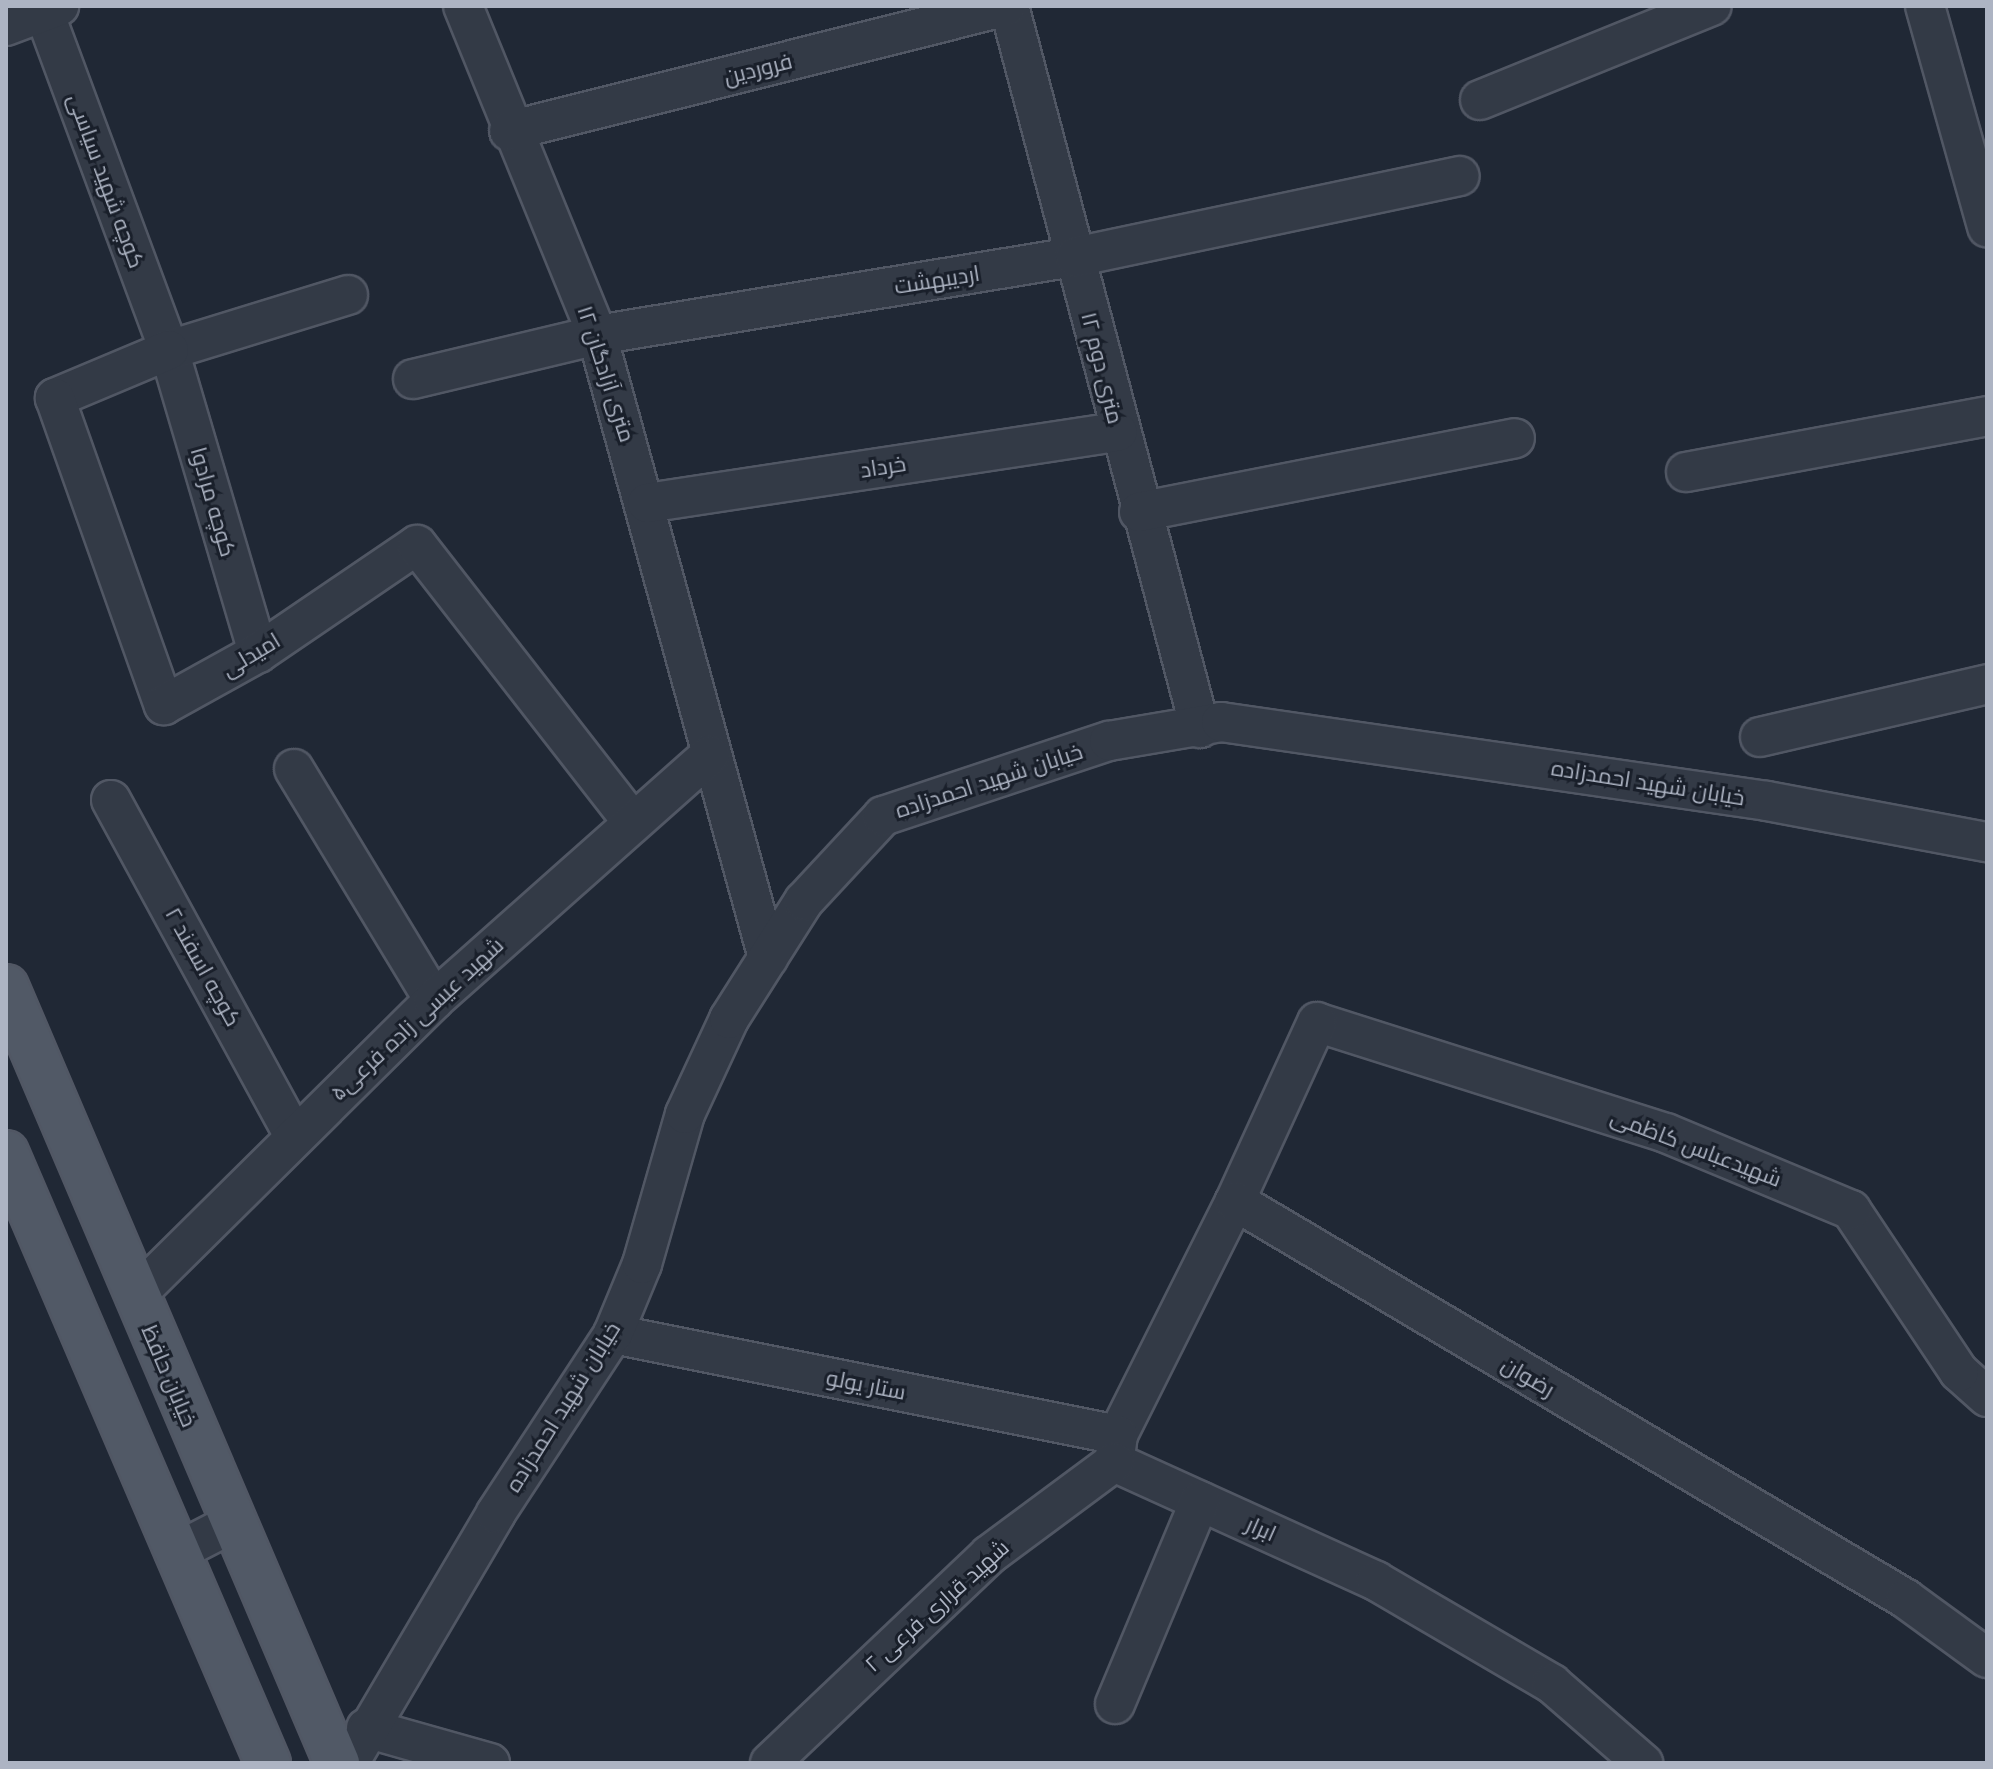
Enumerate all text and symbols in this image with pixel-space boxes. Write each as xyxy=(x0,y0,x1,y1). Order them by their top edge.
street label: فروردین xyxy=(721,48,795,90)
street label: کوچه شهید سیاسی xyxy=(62,90,150,272)
street label: اردیبهشت xyxy=(892,260,982,300)
street label: ۱۲ متری آزادگان xyxy=(572,302,640,446)
street label: ۱۲ متری دوم xyxy=(1075,309,1129,427)
street label: کوچه مرادوا xyxy=(185,444,241,560)
street label: خرداد xyxy=(858,450,908,484)
street label: امیدلی xyxy=(217,627,285,683)
street label: خیابان شهید احمدزاده xyxy=(892,738,1086,824)
street label: خیابان شهید احمدزاده xyxy=(1549,755,1747,811)
street label: کوچه اسفند ۲ xyxy=(160,903,246,1031)
street label: شهید عیسی زاده فرعی۵ xyxy=(325,932,509,1106)
street label: شهیدعباس کاظمی xyxy=(1607,1103,1785,1193)
street label: خیابان شهید احمدزاده xyxy=(500,1317,626,1497)
street label: خیابان حافظ xyxy=(136,1321,202,1431)
street label: رضوان xyxy=(1497,1351,1559,1403)
street label: ستار یولو xyxy=(824,1364,908,1406)
street label: ابرار xyxy=(1242,1511,1280,1547)
street label: شهید قراری فرعی ۲ xyxy=(859,1534,1015,1678)

